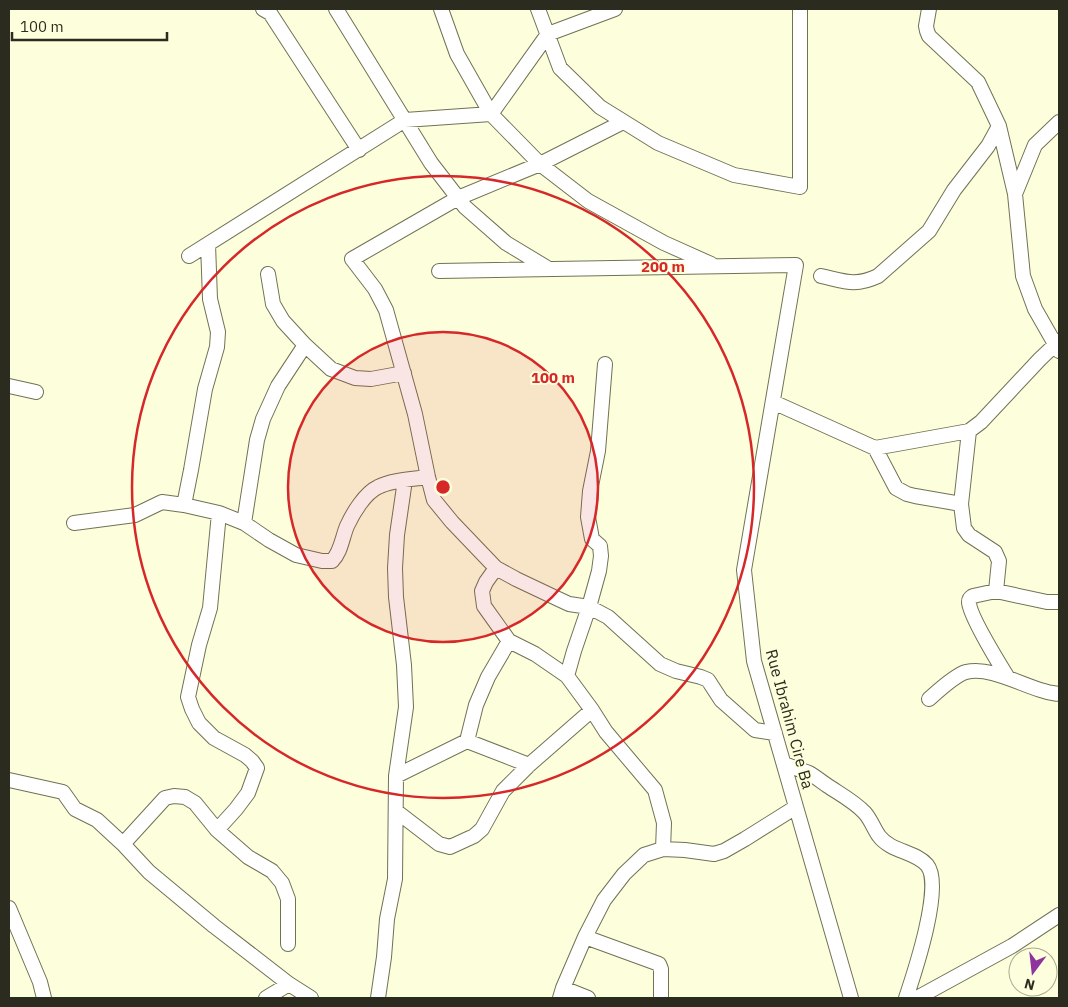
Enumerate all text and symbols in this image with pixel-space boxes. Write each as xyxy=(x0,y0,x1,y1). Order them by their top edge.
scale bar xyxy=(12,10,168,42)
text: 100 m xyxy=(20,17,64,36)
text: 200 m xyxy=(641,257,685,276)
text: 100 m xyxy=(531,368,575,387)
centre of rings xyxy=(434,478,452,496)
street label: Rue Ibrahim Cire Ba xyxy=(762,647,818,792)
north arrow xyxy=(1008,947,1058,997)
text: N xyxy=(1022,975,1037,995)

